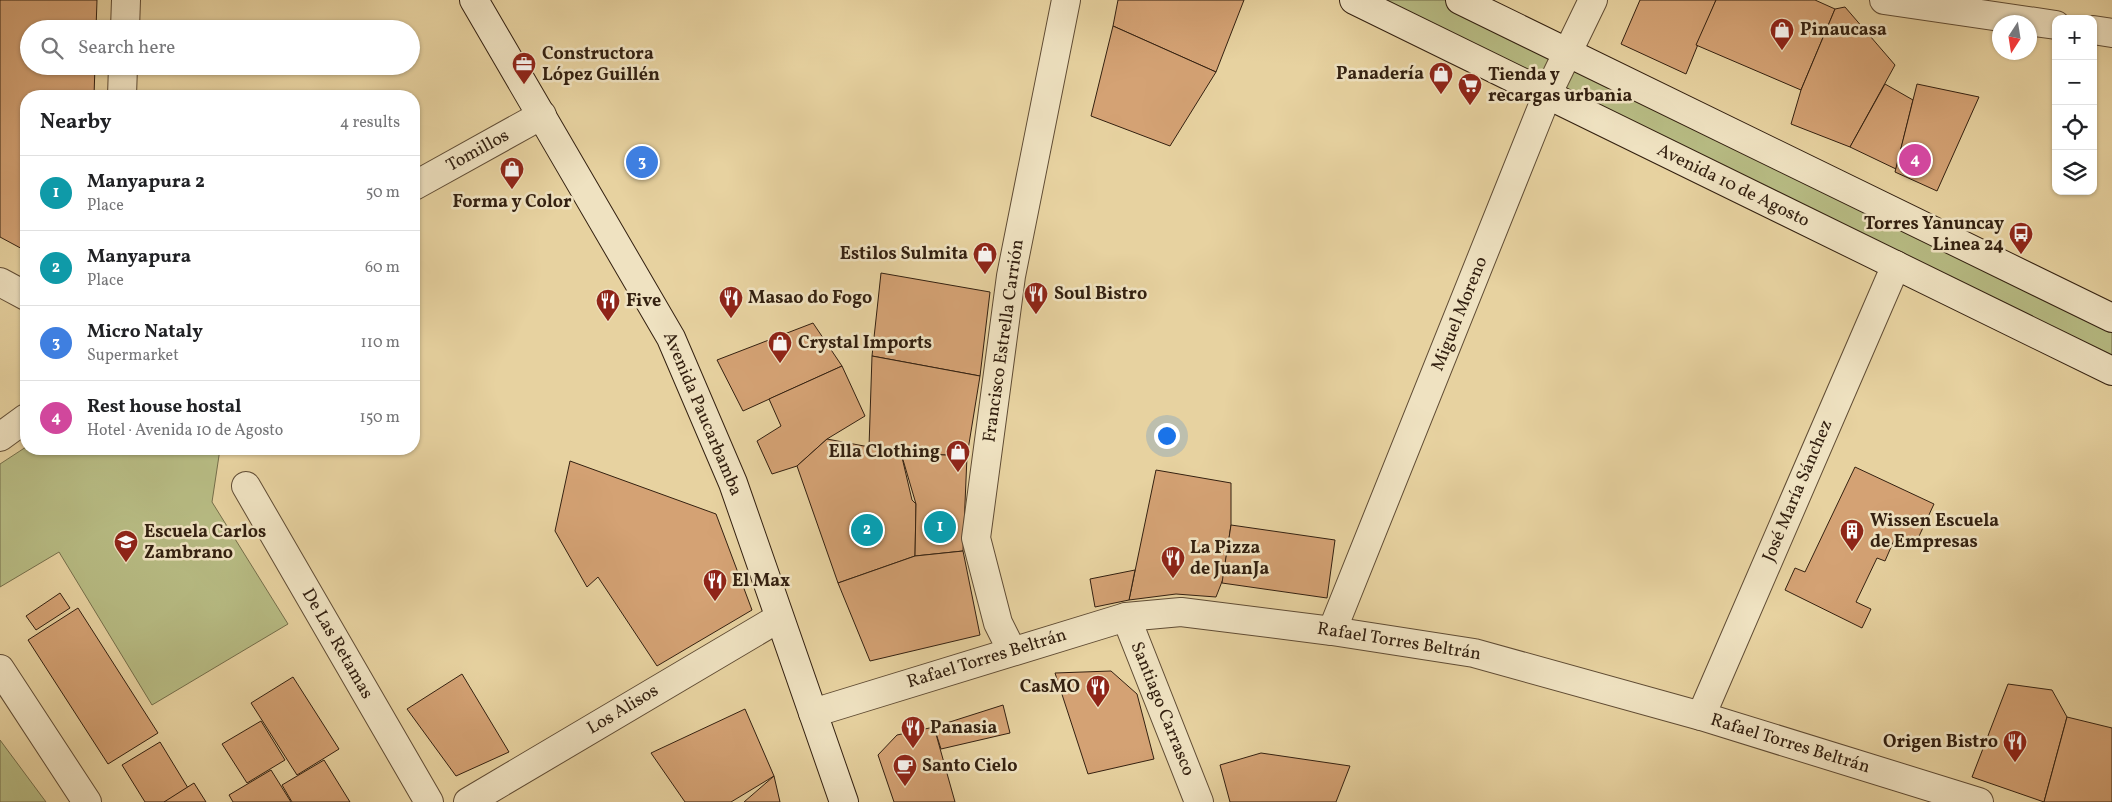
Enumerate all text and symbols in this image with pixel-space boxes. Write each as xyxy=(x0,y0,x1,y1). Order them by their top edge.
north arrow xyxy=(1992,15,2037,60)
map controls xyxy=(2052,15,2097,195)
button: + xyxy=(2052,15,2097,60)
shop icon: Pinaucasa xyxy=(1769,17,1795,51)
place label: Pinaucasa xyxy=(1800,18,1887,43)
search box xyxy=(20,20,420,75)
icon: search xyxy=(38,34,66,62)
text: Search here xyxy=(78,35,175,61)
place label: Constructora López Guillén xyxy=(542,42,660,88)
office icon: Constructora López Guillén xyxy=(511,51,537,85)
button: − xyxy=(2052,60,2097,105)
shop icon: Panadería xyxy=(1428,61,1454,95)
place label: Panadería xyxy=(1336,62,1424,87)
place label: Tienda y recargas urbania xyxy=(1488,63,1633,109)
supermarket icon: Tienda y recargas urbania xyxy=(1457,72,1483,106)
button: locate xyxy=(2052,105,2097,150)
text: Nearby xyxy=(40,108,111,137)
text: 4 results xyxy=(340,112,400,134)
street label: Tomillos xyxy=(442,124,514,178)
street label: Avenida 10 de Agosto xyxy=(1653,138,1813,234)
pin: 4 xyxy=(1899,141,1931,179)
pin: 3 xyxy=(626,143,658,181)
button: layers xyxy=(2052,150,2097,195)
shop icon: Forma y Color xyxy=(499,156,525,190)
text: Manyapura 2 xyxy=(87,169,205,195)
text: 1 xyxy=(53,182,59,204)
text: 50 m xyxy=(366,182,400,204)
place label: Forma y Color xyxy=(452,190,572,215)
text: Place xyxy=(87,195,124,217)
place label: Torres Yanuncay Linea 24 xyxy=(1864,212,2004,258)
bus stop icon: Torres Yanuncay Linea 24 xyxy=(2008,221,2034,255)
street label: Francisco Estrella Carrión xyxy=(977,238,1031,444)
shop icon: Estilos Sulmita xyxy=(972,241,998,275)
place label: Estilos Sulmita xyxy=(840,242,968,267)
text: Manyapura xyxy=(87,244,191,270)
street label: Miguel Moreno xyxy=(1426,253,1494,375)
text: 2 xyxy=(52,257,60,279)
text: 60 m xyxy=(365,257,400,279)
text: Place xyxy=(87,270,124,292)
restaurant icon: Soul Bistro xyxy=(1023,281,1049,315)
place label: Soul Bistro xyxy=(1054,282,1147,307)
restaurant icon: Masao do Fogo xyxy=(718,285,744,319)
place label: Masao do Fogo xyxy=(748,286,872,311)
restaurant icon: Five xyxy=(595,288,621,322)
place label: Five xyxy=(626,289,661,314)
text: Micro Nataly xyxy=(87,319,203,345)
street label: Avenida Paucarbamba xyxy=(656,328,748,500)
shop icon: Crystal Imports xyxy=(767,330,793,364)
place label: Crystal Imports xyxy=(798,331,932,356)
text: 3 xyxy=(52,332,60,354)
text: 110 m xyxy=(361,332,400,354)
text: Supermarket xyxy=(87,345,179,367)
text: Rest house hostal xyxy=(87,394,242,420)
text: 4 xyxy=(51,407,61,429)
text: 150 m xyxy=(359,407,400,429)
street label: José María Sánchez xyxy=(1757,416,1839,566)
text: Hotel · Avenida 10 de Agosto xyxy=(87,420,283,442)
your location xyxy=(1154,423,1180,449)
shop icon: Ella Clothing xyxy=(945,439,971,473)
place label: Ella Clothing xyxy=(828,440,940,465)
pin: 1 xyxy=(924,508,956,546)
place label: Wissen Escuela de Empresas xyxy=(1870,509,1999,555)
pin: 2 xyxy=(851,511,883,549)
building icon: Wissen Escuela de Empresas xyxy=(1839,518,1865,552)
place label: Escuela Carlos Zambrano xyxy=(144,520,266,566)
school or university icon: Escuela Carlos Zambrano xyxy=(113,529,139,563)
place label: La Pizza de JuanJa xyxy=(1190,536,1269,582)
restaurant icon: La Pizza de JuanJa xyxy=(1160,545,1186,579)
restaurant icon: El Max xyxy=(702,568,728,602)
place label: El Max xyxy=(732,569,790,594)
street label: De Las Retamas xyxy=(295,584,379,704)
street label: Rafael Torres Beltrán xyxy=(1315,617,1483,667)
street label: Rafael Torres Beltrán xyxy=(904,623,1070,695)
street label: Santiago Carrasco xyxy=(1124,638,1200,780)
restaurant icon: CasMO xyxy=(1085,674,1111,708)
place label: CasMO xyxy=(1020,675,1080,700)
street label: Los Alisos xyxy=(583,679,663,741)
street label: Rafael Torres Beltrán xyxy=(1707,708,1873,780)
restaurant icon: Panasia xyxy=(900,715,926,749)
place label: Panasia xyxy=(930,716,998,741)
restaurant icon: Origen Bistro xyxy=(2002,729,2028,763)
place label: Origen Bistro xyxy=(1883,730,1998,755)
cafe icon: Santo Cielo xyxy=(892,753,918,787)
place label: Santo Cielo xyxy=(922,754,1017,779)

